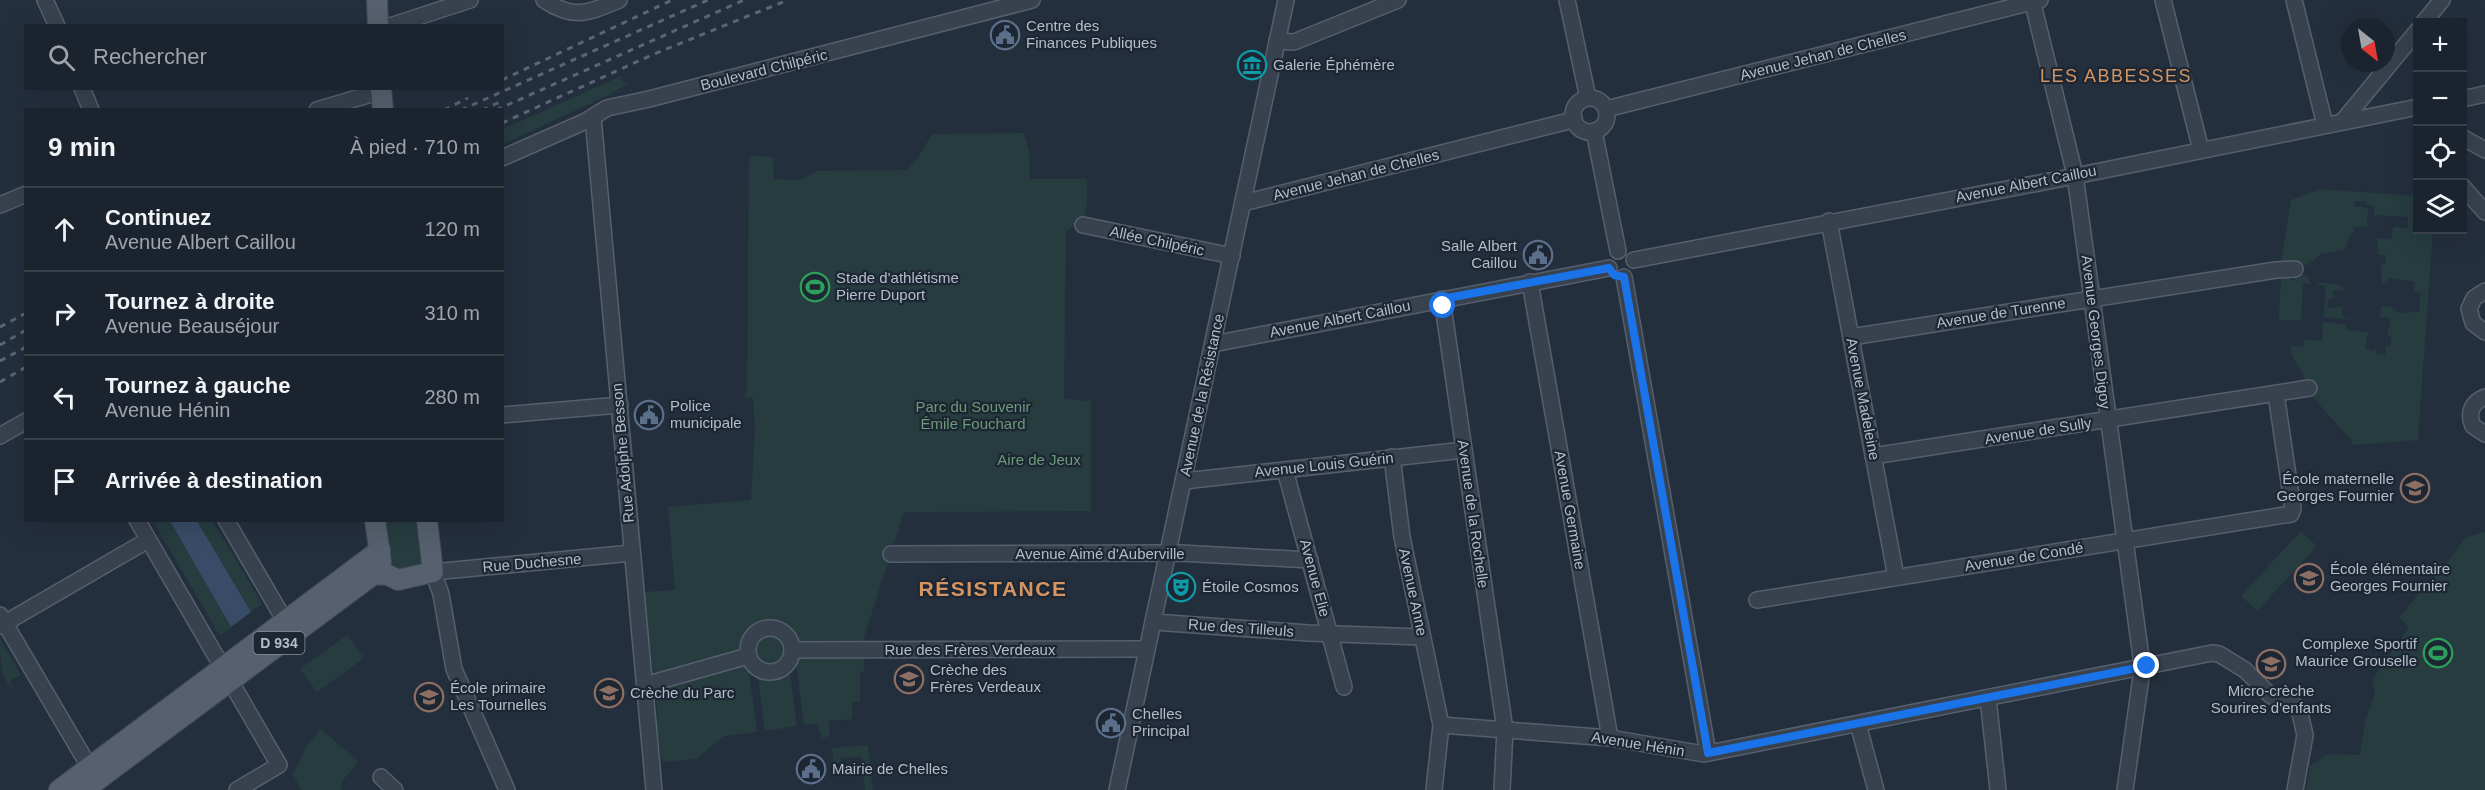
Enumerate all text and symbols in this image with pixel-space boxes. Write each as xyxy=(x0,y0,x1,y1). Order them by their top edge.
place label: Centre des Finances Publiques xyxy=(1026,17,1157,51)
north arrow xyxy=(2341,18,2395,72)
map controls xyxy=(2413,18,2467,234)
button: + xyxy=(2413,18,2467,72)
public building icon: Centre des Finances Publiques xyxy=(989,19,1021,51)
search box xyxy=(24,24,504,90)
street label: Avenue Jehan de Chelles xyxy=(1738,26,1908,83)
icon: search xyxy=(45,41,78,74)
text: Rechercher xyxy=(93,44,207,69)
street label: Boulevard Chilpéric xyxy=(699,45,830,93)
museum icon: Galerie Éphémère xyxy=(1236,49,1268,81)
place label: Galerie Éphémère xyxy=(1273,56,1395,73)
district label: LES ABBESSES xyxy=(2040,66,2192,86)
button: − xyxy=(2413,72,2467,126)
button: locate xyxy=(2413,126,2467,180)
text: 9 min xyxy=(48,132,116,162)
text: À pied · 710 m xyxy=(350,136,480,158)
street label: Avenue Jehan de Chelles xyxy=(1271,146,1441,203)
street label: Avenue Albert Caillou xyxy=(1954,162,2098,206)
button: layers xyxy=(2413,180,2467,234)
text: Continuez xyxy=(105,205,211,230)
icon: ahead xyxy=(48,213,81,246)
text: 120 m xyxy=(424,218,480,240)
street label: Allée Chilpéric xyxy=(1108,222,1206,259)
text: Avenue Albert Caillou xyxy=(105,231,296,253)
place label: Salle Albert Caillou xyxy=(1441,237,1518,271)
public building icon: Salle Albert Caillou xyxy=(1522,239,1554,271)
street label: Avenue Georges Digoy xyxy=(2079,254,2114,410)
place label: Stade d'athlétisme Pierre Duport xyxy=(836,269,959,303)
sports icon: Stade d'athlétisme Pierre Duport xyxy=(799,271,831,303)
text: Tournez à droite xyxy=(105,289,275,314)
route start xyxy=(1429,292,1455,318)
street label: Avenue de Turenne xyxy=(1935,294,2067,331)
icon: right xyxy=(48,297,81,330)
street label: Avenue Albert Caillou xyxy=(1268,297,1412,341)
text: 310 m xyxy=(424,302,480,324)
street label: Avenue de la Résistance xyxy=(1176,312,1227,478)
text: Avenue Beauséjour xyxy=(105,315,279,337)
street label: Avenue Madeleine xyxy=(1843,336,1884,461)
text: Tournez à gauche xyxy=(105,373,290,398)
icon: left xyxy=(48,381,81,414)
street label: Rue Adolphe Besson xyxy=(608,383,637,524)
text: 280 m xyxy=(424,386,480,408)
place label: Police municipale xyxy=(670,397,742,431)
park label: Parc du Souvenir Émile Fouchard xyxy=(915,398,1031,432)
text: Avenue Hénin xyxy=(105,399,230,421)
public building icon: Police municipale xyxy=(633,399,665,431)
street label: Avenue de Sully xyxy=(1983,414,2093,447)
street label: Avenue de la Rochelle xyxy=(1455,439,1492,589)
street label: Avenue Louis Guérin xyxy=(1254,449,1394,480)
street label: Avenue Germaine xyxy=(1552,449,1589,571)
park label: Aire de Jeux xyxy=(997,451,1081,468)
icon: arrive xyxy=(48,465,81,498)
text: Arrivée à destination xyxy=(105,468,323,493)
place label: École maternelle Georges Fournier xyxy=(2276,470,2394,504)
school or university icon: École maternelle Georges Fournier xyxy=(2399,472,2431,504)
street label: Avenue Elie xyxy=(1297,537,1334,619)
street label: Avenue de Condé xyxy=(1963,539,2084,574)
street label: Avenue Aimé d'Auberville xyxy=(1015,545,1185,562)
street label: Avenue Anne xyxy=(1396,547,1431,637)
street label: Rue Duchesne xyxy=(482,550,582,575)
place label: École élémentaire Georges Fournier xyxy=(2330,560,2450,594)
school or university icon: École élémentaire Georges Fournier xyxy=(2293,562,2325,594)
theatre icon: Étoile Cosmos xyxy=(1165,571,1197,603)
district label: RÉSISTANCE xyxy=(919,577,1067,600)
place label: Étoile Cosmos xyxy=(1202,578,1299,595)
street label: Rue des Tilleuls xyxy=(1188,615,1294,640)
road number: D 934 xyxy=(254,632,304,654)
place label: Complexe Sportif Maurice Grouselle xyxy=(2295,635,2418,669)
sports icon: Complexe Sportif Maurice Grouselle xyxy=(2422,637,2454,669)
street label: Rue des Frères Verdeaux xyxy=(885,641,1056,658)
school or university icon: Micro-crèche Sourires d'enfants xyxy=(2255,648,2287,680)
route end xyxy=(2133,652,2159,678)
place label: Crèche des Frères Verdeaux xyxy=(930,661,1041,695)
school or university icon: Crèche des Frères Verdeaux xyxy=(893,663,925,695)
school or university icon: Crèche du Parc xyxy=(593,677,625,709)
place label: École primaire Les Tournelles xyxy=(450,679,546,713)
school or university icon: École primaire Les Tournelles xyxy=(413,681,445,713)
place label: Micro-crèche Sourires d'enfants xyxy=(2211,682,2331,716)
place label: Crèche du Parc xyxy=(630,684,735,701)
place label: Chelles Principal xyxy=(1132,705,1190,739)
public building icon: Chelles Principal xyxy=(1095,707,1127,739)
street label: Avenue Hénin xyxy=(1590,728,1686,759)
public building icon: Mairie de Chelles xyxy=(795,753,827,785)
place label: Mairie de Chelles xyxy=(832,760,948,777)

